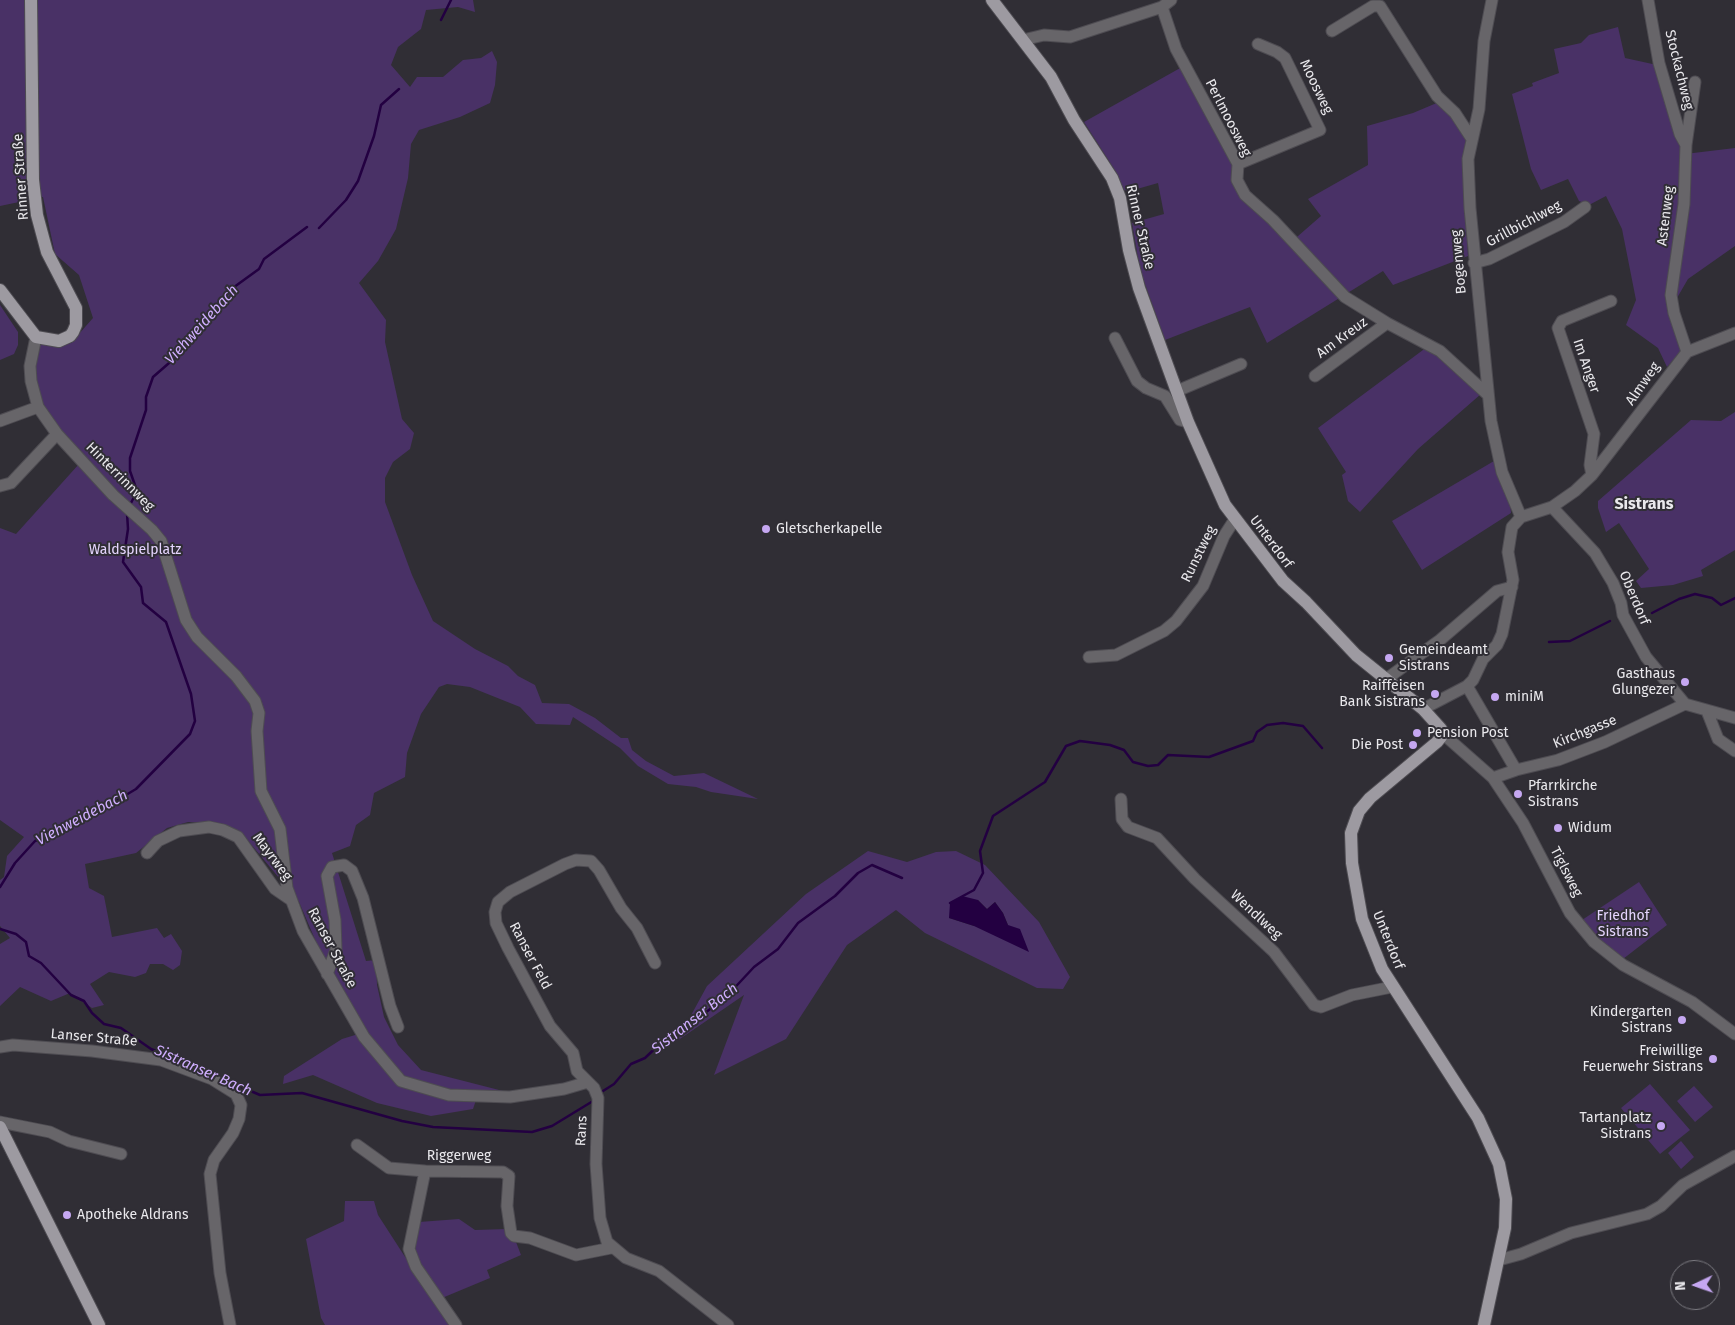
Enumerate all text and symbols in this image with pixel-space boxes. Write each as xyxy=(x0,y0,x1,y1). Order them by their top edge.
street label: Stockachweg xyxy=(1661,28,1697,112)
street label: Moosweg xyxy=(1296,57,1336,117)
street label: Perlmoosweg xyxy=(1201,77,1255,159)
street label: Rinner Straße xyxy=(10,133,32,221)
street label: Rinner Straße xyxy=(1122,183,1158,271)
street label: Astenweg xyxy=(1654,185,1678,247)
street label: Grillbichlweg xyxy=(1484,197,1564,251)
street label: Bogenweg xyxy=(1448,229,1470,295)
water label: Viehweidebach xyxy=(161,281,243,369)
street label: Am Kreuz xyxy=(1313,314,1371,362)
street label: Im Anger xyxy=(1569,337,1603,395)
street label: Almweg xyxy=(1622,359,1664,409)
street label: Hinterrinnweg xyxy=(82,439,158,515)
district label: Sistrans xyxy=(1614,495,1674,515)
street label: Unterdorf xyxy=(1246,512,1296,572)
place label: Gletscherkapelle xyxy=(776,521,882,537)
marker: Gletscherkapelle xyxy=(760,523,772,535)
street label: Runstweg xyxy=(1178,523,1220,585)
park label: Waldspielplatz xyxy=(89,542,181,558)
street label: Oberdorf xyxy=(1615,568,1653,628)
place label: Gemeindeamt Sistrans xyxy=(1399,642,1488,674)
marker: Gemeindeamt Sistrans xyxy=(1383,652,1395,664)
place label: Gasthaus Glungezer xyxy=(1612,666,1675,699)
marker: Gasthaus Glungezer xyxy=(1679,676,1691,688)
place label: Raiffeisen Bank Sistrans xyxy=(1339,678,1425,710)
marker: Raiffeisen Bank Sistrans xyxy=(1429,688,1441,700)
place label: miniM xyxy=(1505,689,1544,705)
marker: miniM xyxy=(1489,691,1501,703)
street label: Kirchgasse xyxy=(1551,712,1619,752)
place label: Pension Post xyxy=(1427,725,1509,741)
marker: Pension Post xyxy=(1411,727,1423,739)
place label: Die Post xyxy=(1351,737,1403,753)
marker: Die Post xyxy=(1407,739,1419,751)
place label: Pfarrkirche Sistrans xyxy=(1528,778,1597,810)
water label: Viehweidebach xyxy=(33,786,131,850)
marker: Pfarrkirche Sistrans xyxy=(1512,788,1524,800)
place label: Widum xyxy=(1568,820,1612,836)
marker: Widum xyxy=(1552,822,1564,834)
street label: Mayrweg xyxy=(249,830,295,884)
street label: Tiglsweg xyxy=(1546,844,1586,900)
street label: Wendlweg xyxy=(1227,887,1285,943)
street label: Ranser Straße xyxy=(304,905,360,991)
street label: Unterdorf xyxy=(1369,908,1407,972)
park label: Friedhof Sistrans xyxy=(1597,908,1649,940)
street label: Ranser Feld xyxy=(505,919,555,993)
water label: Sistranser Bach xyxy=(648,980,742,1058)
place label: Kindergarten Sistrans xyxy=(1590,1004,1672,1036)
marker: Kindergarten Sistrans xyxy=(1676,1014,1688,1026)
street label: Lanser Straße xyxy=(50,1026,138,1050)
water label: Sistranser Bach xyxy=(152,1041,254,1101)
place label: Freiwillige Feuerwehr Sistrans xyxy=(1582,1043,1703,1076)
marker: Freiwillige Feuerwehr Sistrans xyxy=(1707,1053,1719,1065)
place label: Tartanplatz Sistrans xyxy=(1580,1110,1651,1142)
street label: Rans xyxy=(573,1115,591,1147)
marker: Tartanplatz Sistrans xyxy=(1655,1120,1667,1132)
street label: Riggerweg xyxy=(427,1148,491,1164)
place label: Apotheke Aldrans xyxy=(77,1207,188,1223)
marker: Apotheke Aldrans xyxy=(61,1209,73,1221)
north arrow xyxy=(1670,1260,1720,1310)
text: N xyxy=(1672,1281,1689,1291)

